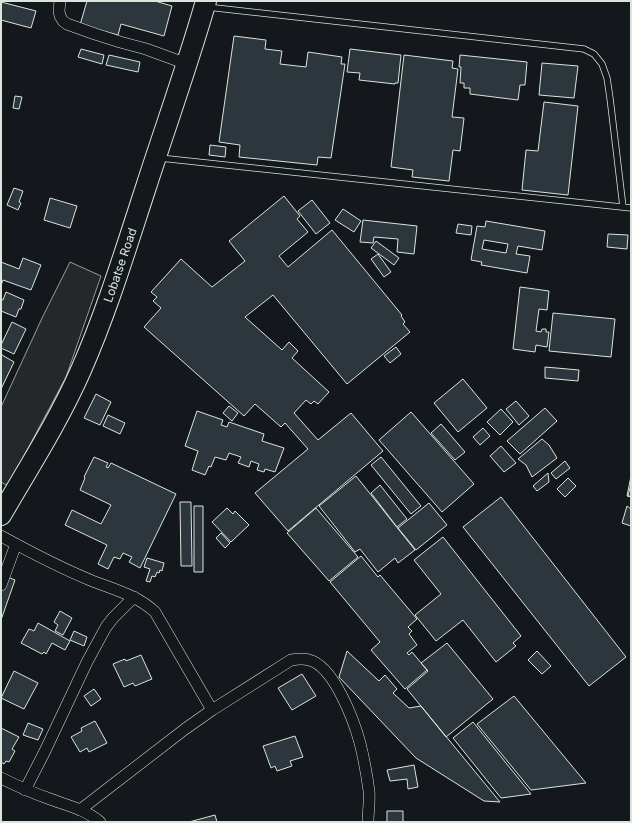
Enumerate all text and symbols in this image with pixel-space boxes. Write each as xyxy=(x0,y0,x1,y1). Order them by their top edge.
street label: Lobatse Road xyxy=(100,226,140,304)

